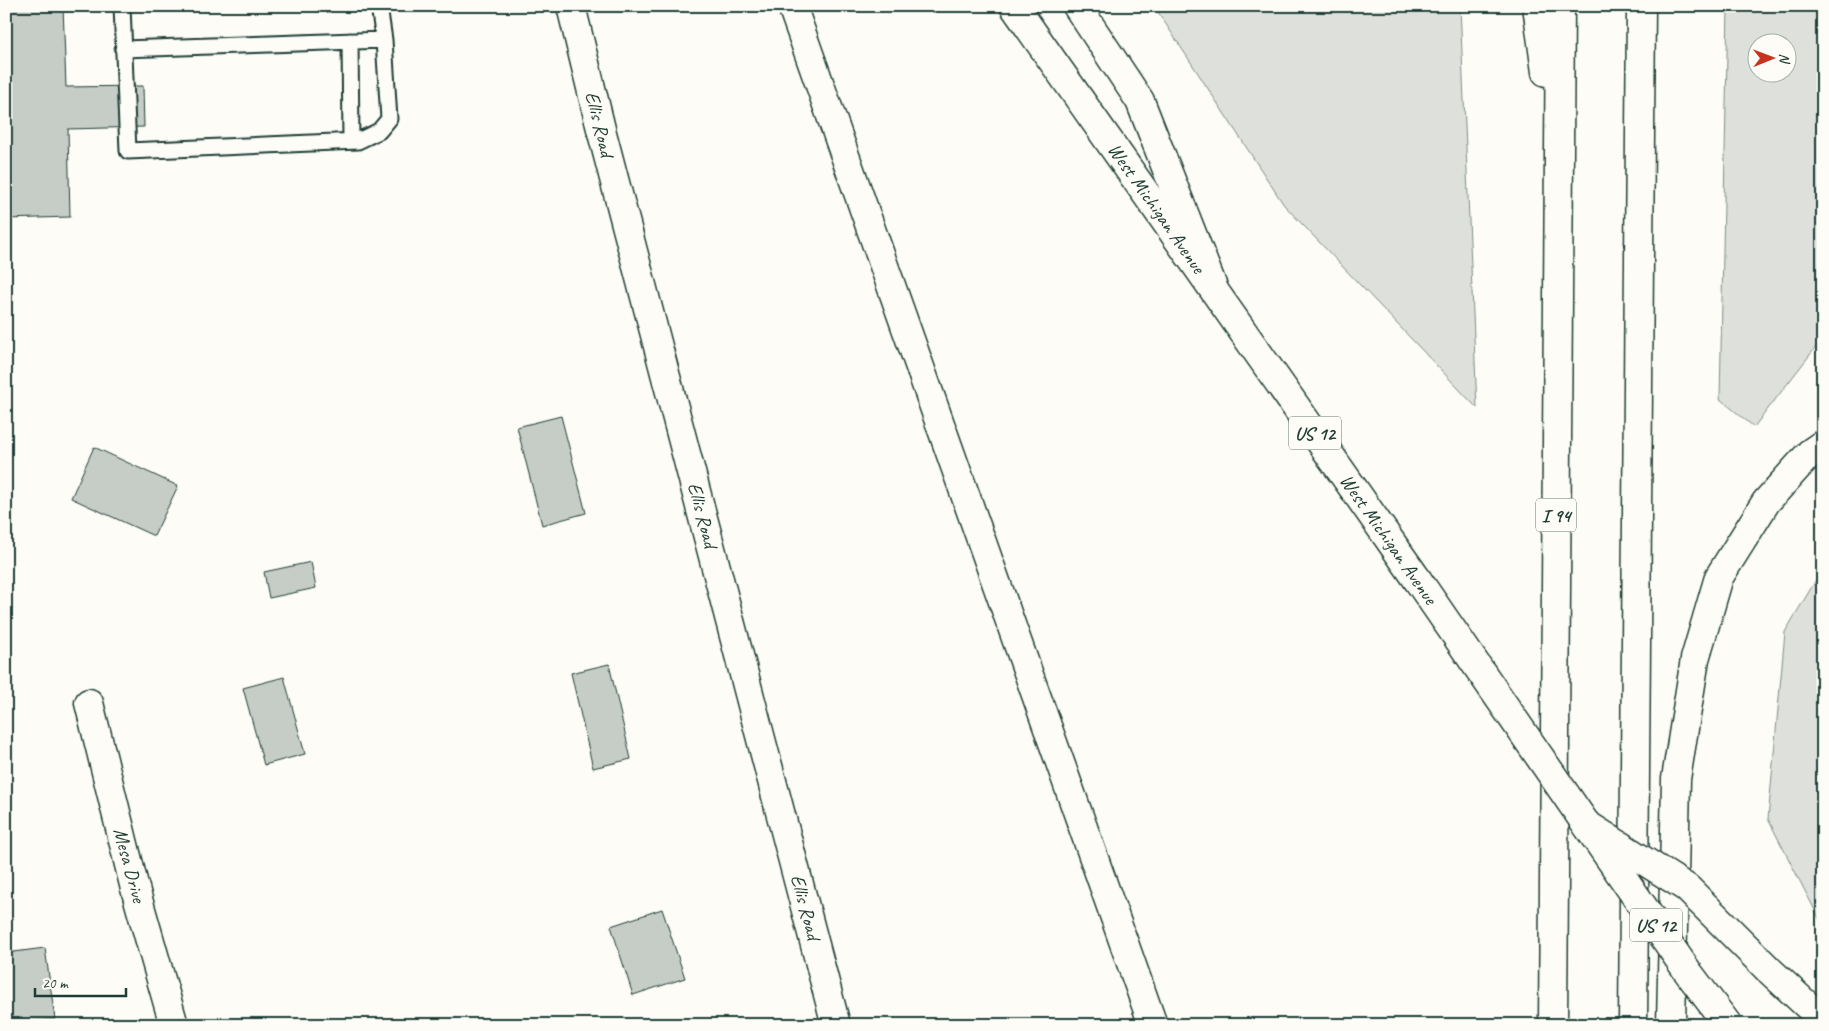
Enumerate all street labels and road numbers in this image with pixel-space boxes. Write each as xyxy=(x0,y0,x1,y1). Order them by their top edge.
street label: Ellis Road xyxy=(579,89,620,162)
street label: West Michigan Avenue xyxy=(1102,138,1212,280)
road number: US 12 xyxy=(1289,416,1341,449)
street label: West Michigan Avenue xyxy=(1334,469,1444,611)
street label: Ellis Road xyxy=(682,480,724,553)
road number: I 94 xyxy=(1536,498,1576,532)
street label: Mesa Drive xyxy=(108,825,152,907)
street label: Ellis Road xyxy=(785,872,827,945)
road number: US 12 xyxy=(1630,908,1682,942)

